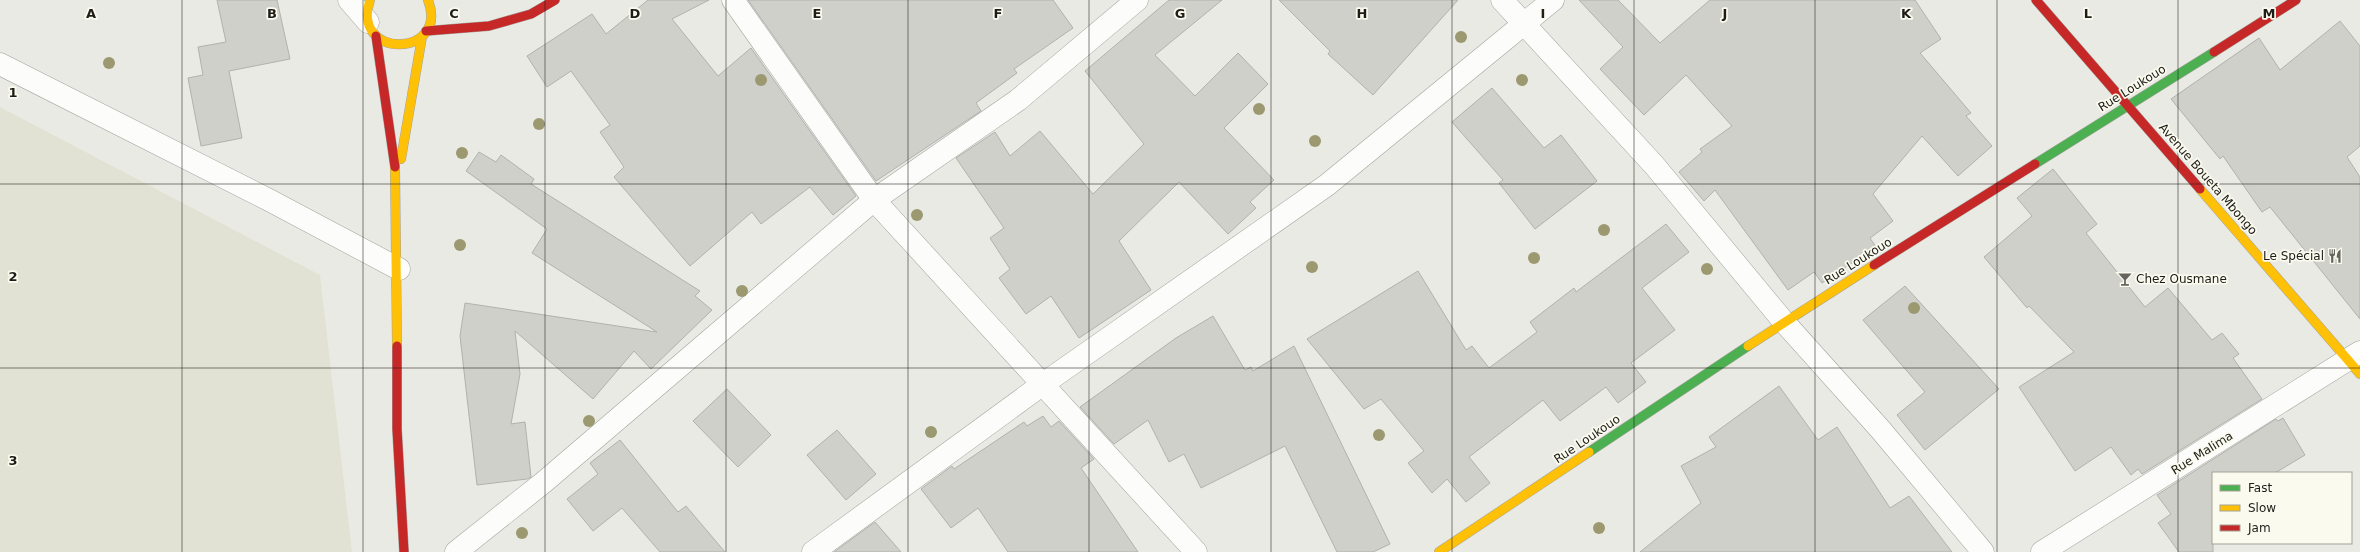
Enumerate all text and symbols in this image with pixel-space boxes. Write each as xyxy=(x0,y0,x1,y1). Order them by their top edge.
text: A xyxy=(86,6,96,21)
text: B xyxy=(267,6,277,21)
text: C xyxy=(449,6,459,21)
text: D xyxy=(630,6,641,21)
text: E xyxy=(813,6,821,21)
text: F xyxy=(994,6,1002,21)
text: G xyxy=(1175,6,1185,21)
text: H xyxy=(1357,6,1367,21)
text: I xyxy=(1541,6,1545,21)
text: J xyxy=(1722,6,1727,21)
text: K xyxy=(1901,6,1912,21)
text: L xyxy=(2084,6,2092,21)
text: M xyxy=(2263,6,2275,21)
street label: Rue Loukouo xyxy=(2096,62,2168,114)
text: 1 xyxy=(8,85,18,100)
street label: Avenue Boueta Mbongo xyxy=(2156,121,2260,237)
street label: Rue Loukouo xyxy=(1822,235,1894,287)
restaurant icon: Le Spécial xyxy=(2327,248,2343,264)
place label: Le Spécial xyxy=(2263,249,2324,263)
text: 2 xyxy=(8,269,18,284)
bar icon: Chez Ousmane xyxy=(2117,271,2133,287)
place label: Chez Ousmane xyxy=(2136,272,2227,286)
street label: Rue Loukouo xyxy=(1551,412,1623,466)
street label: Rue Malima xyxy=(2169,429,2235,477)
text: 3 xyxy=(8,453,18,468)
legend xyxy=(2212,472,2352,544)
text: Fast xyxy=(2248,481,2272,495)
text: Slow xyxy=(2248,501,2276,515)
text: Jam xyxy=(2247,521,2271,535)

